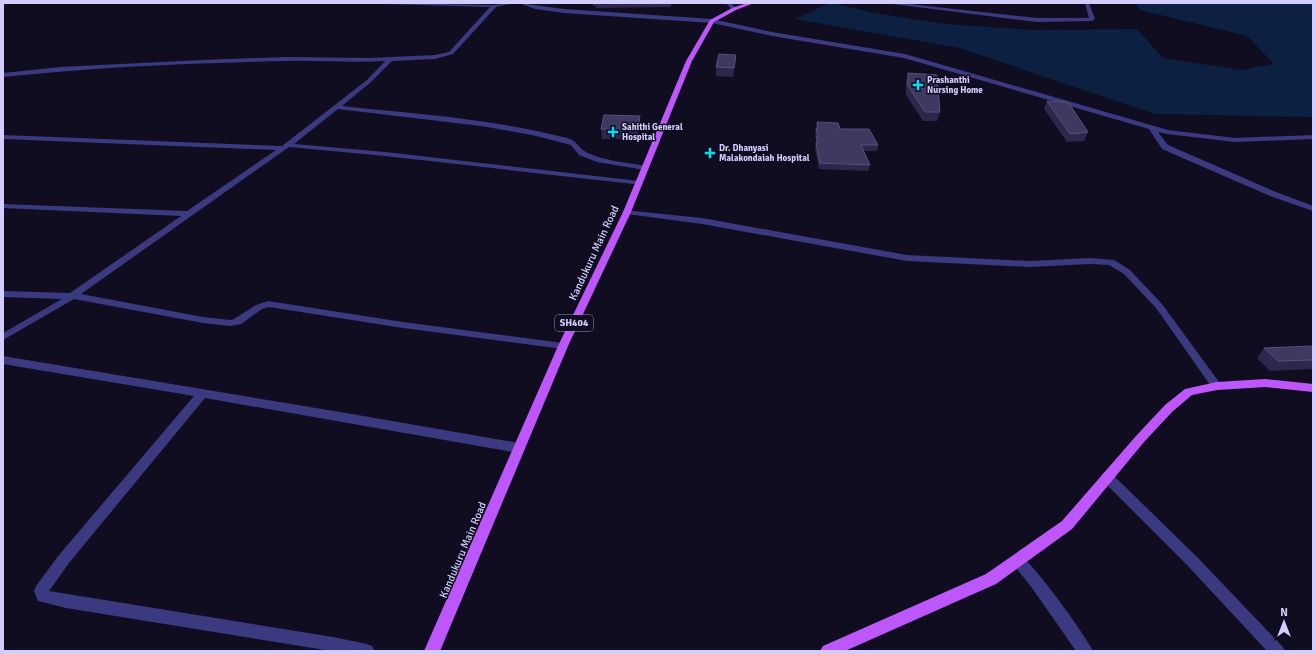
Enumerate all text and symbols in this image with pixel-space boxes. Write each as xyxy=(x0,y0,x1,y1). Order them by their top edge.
place label: Prashanthi Nursing Home xyxy=(927,75,983,96)
marker: Prashanthi Nursing Home xyxy=(912,79,924,91)
place label: Sahithi General Hospital xyxy=(622,122,683,143)
marker: Sahithi General Hospital xyxy=(607,126,619,138)
place label: Dr. Dhanyasi Malakondaiah Hospital xyxy=(719,143,810,164)
marker: Dr. Dhanyasi Malakondaiah Hospital xyxy=(704,147,716,159)
street label: Kandukuru Main Road xyxy=(566,203,622,303)
road number: SH404 xyxy=(555,315,593,331)
street label: Kandukuru Main Road xyxy=(437,500,489,600)
north arrow xyxy=(1264,602,1304,642)
text: N xyxy=(1280,606,1288,619)

